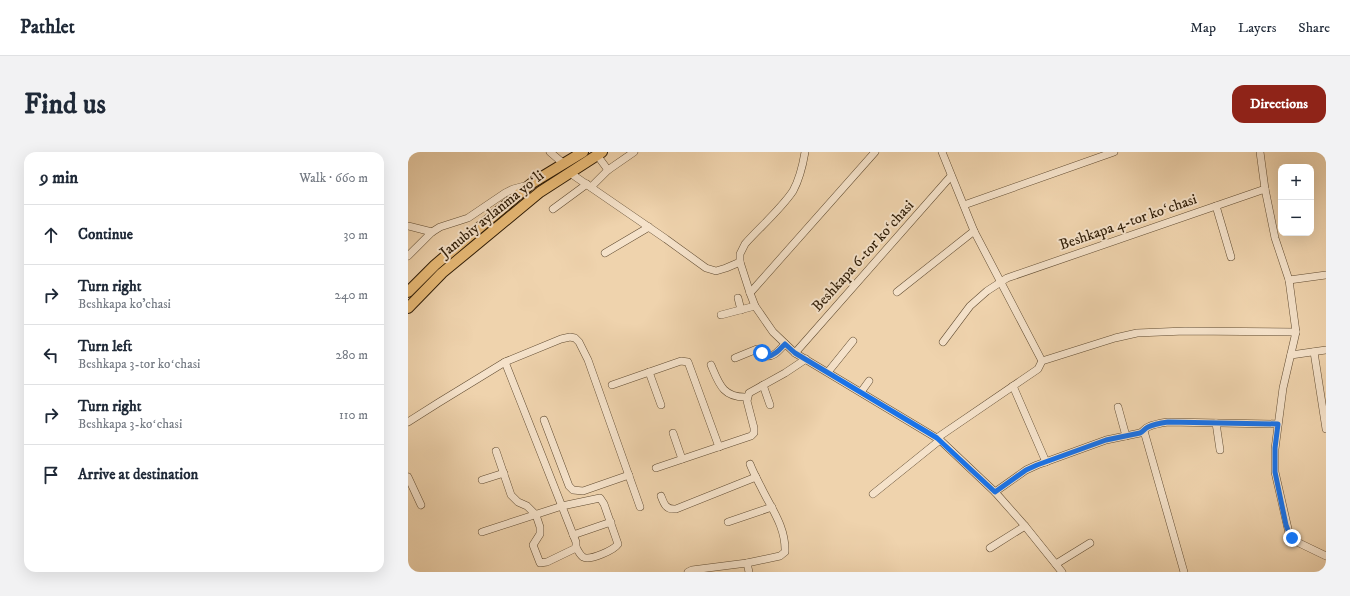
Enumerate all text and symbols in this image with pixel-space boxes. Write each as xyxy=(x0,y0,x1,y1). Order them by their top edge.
text: Pathlet xyxy=(20,16,75,39)
text: Map xyxy=(1190,19,1216,37)
text: Layers xyxy=(1238,19,1276,37)
text: Share xyxy=(1298,19,1330,37)
button: Directions xyxy=(1232,85,1326,123)
text: Find us xyxy=(24,87,106,122)
map controls xyxy=(1278,164,1314,236)
button: + xyxy=(1278,164,1314,200)
street label: Janubiy aylanma yoʻli xyxy=(434,166,548,263)
text: 9 min xyxy=(40,167,78,189)
text: Walk · 660 m xyxy=(299,170,368,186)
street label: Beshkapa 4-tor koʻchasi xyxy=(1057,189,1199,254)
street label: Beshkapa 6-tor koʻchasi xyxy=(808,196,918,316)
button: − xyxy=(1278,200,1314,236)
icon: ahead xyxy=(40,224,62,246)
text: Continue xyxy=(78,225,133,244)
text: 30 m xyxy=(344,227,368,243)
text: Turn right xyxy=(78,277,141,296)
icon: right xyxy=(40,284,62,306)
text: 240 m xyxy=(335,287,368,303)
text: Beshkapa ko'chasi xyxy=(78,296,171,312)
text: Turn left xyxy=(78,337,132,356)
icon: left xyxy=(40,344,62,366)
route start xyxy=(753,344,771,362)
text: 280 m xyxy=(336,347,368,363)
text: Beshkapa 3-tor koʻchasi xyxy=(78,356,200,372)
text: Turn right xyxy=(78,397,141,416)
icon: right xyxy=(40,404,62,426)
text: 110 m xyxy=(339,407,368,423)
text: Beshkapa 3-koʻchasi xyxy=(78,416,182,432)
icon: arrive xyxy=(40,464,62,486)
text: Arrive at destination xyxy=(78,465,198,484)
route end xyxy=(1283,529,1301,547)

